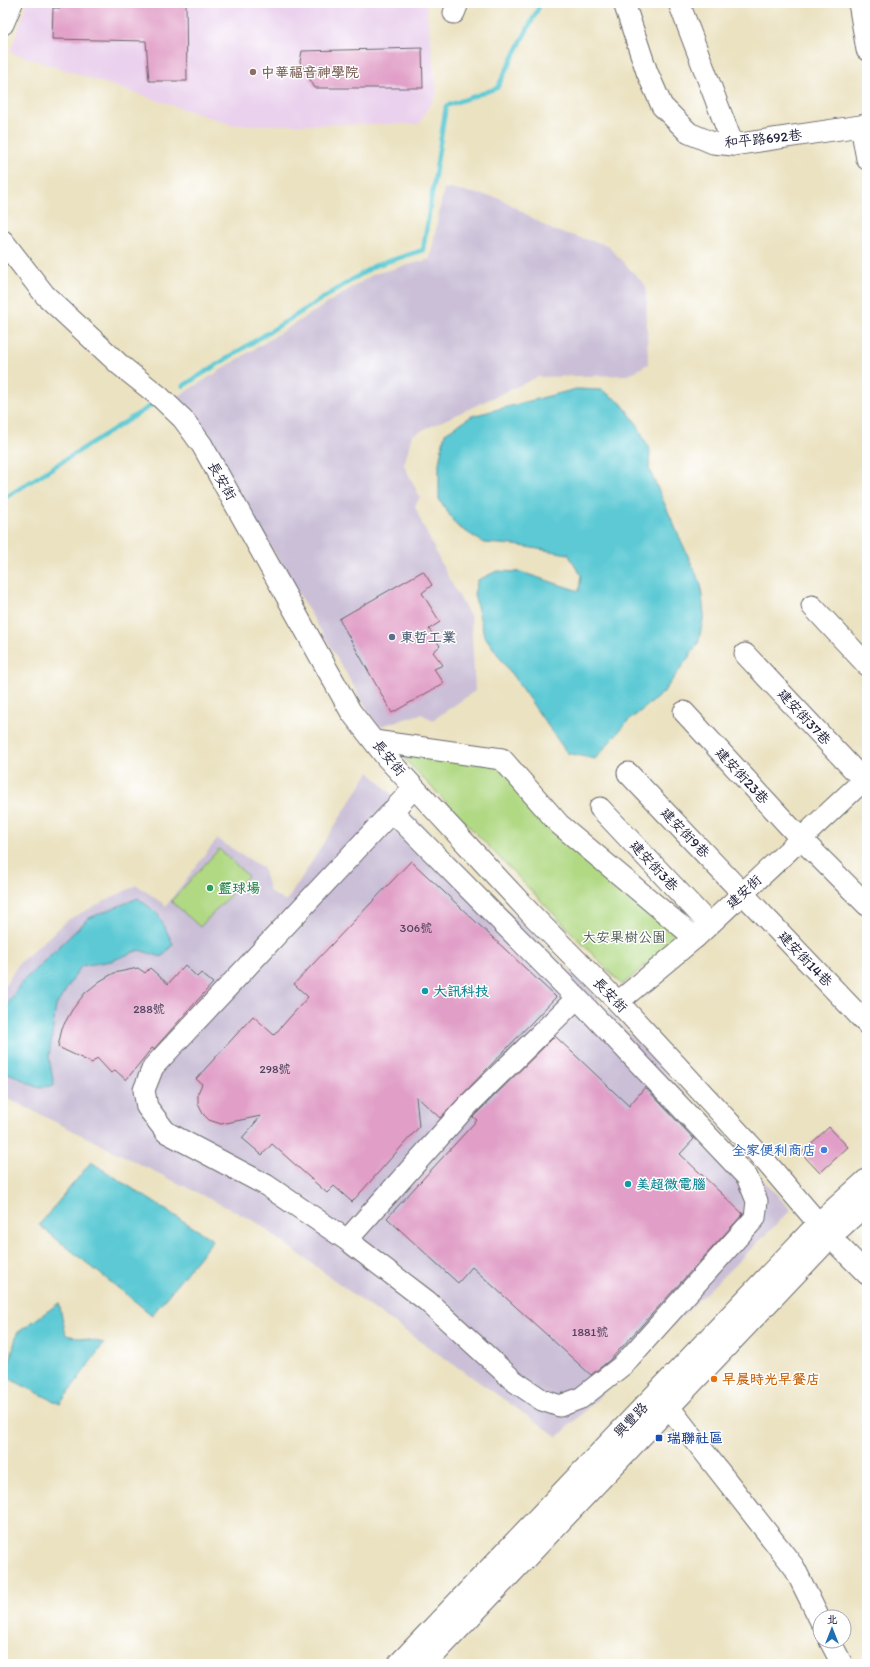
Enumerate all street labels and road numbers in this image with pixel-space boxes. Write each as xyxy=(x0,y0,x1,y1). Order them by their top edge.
street label: 和平路692巷 xyxy=(723,126,804,152)
street label: 長安街 xyxy=(204,459,240,503)
street label: 建安街37巷 xyxy=(774,685,835,749)
street label: 長安街 xyxy=(369,736,409,780)
street label: 建安街23巷 xyxy=(712,744,773,808)
street label: 建安街9巷 xyxy=(657,804,714,862)
street label: 建安街3巷 xyxy=(626,837,683,896)
street label: 建安街 xyxy=(723,871,765,913)
street label: 建安街14巷 xyxy=(774,928,836,991)
street label: 長安街 xyxy=(589,974,631,1016)
street label: 興豐路 xyxy=(610,1399,652,1441)

